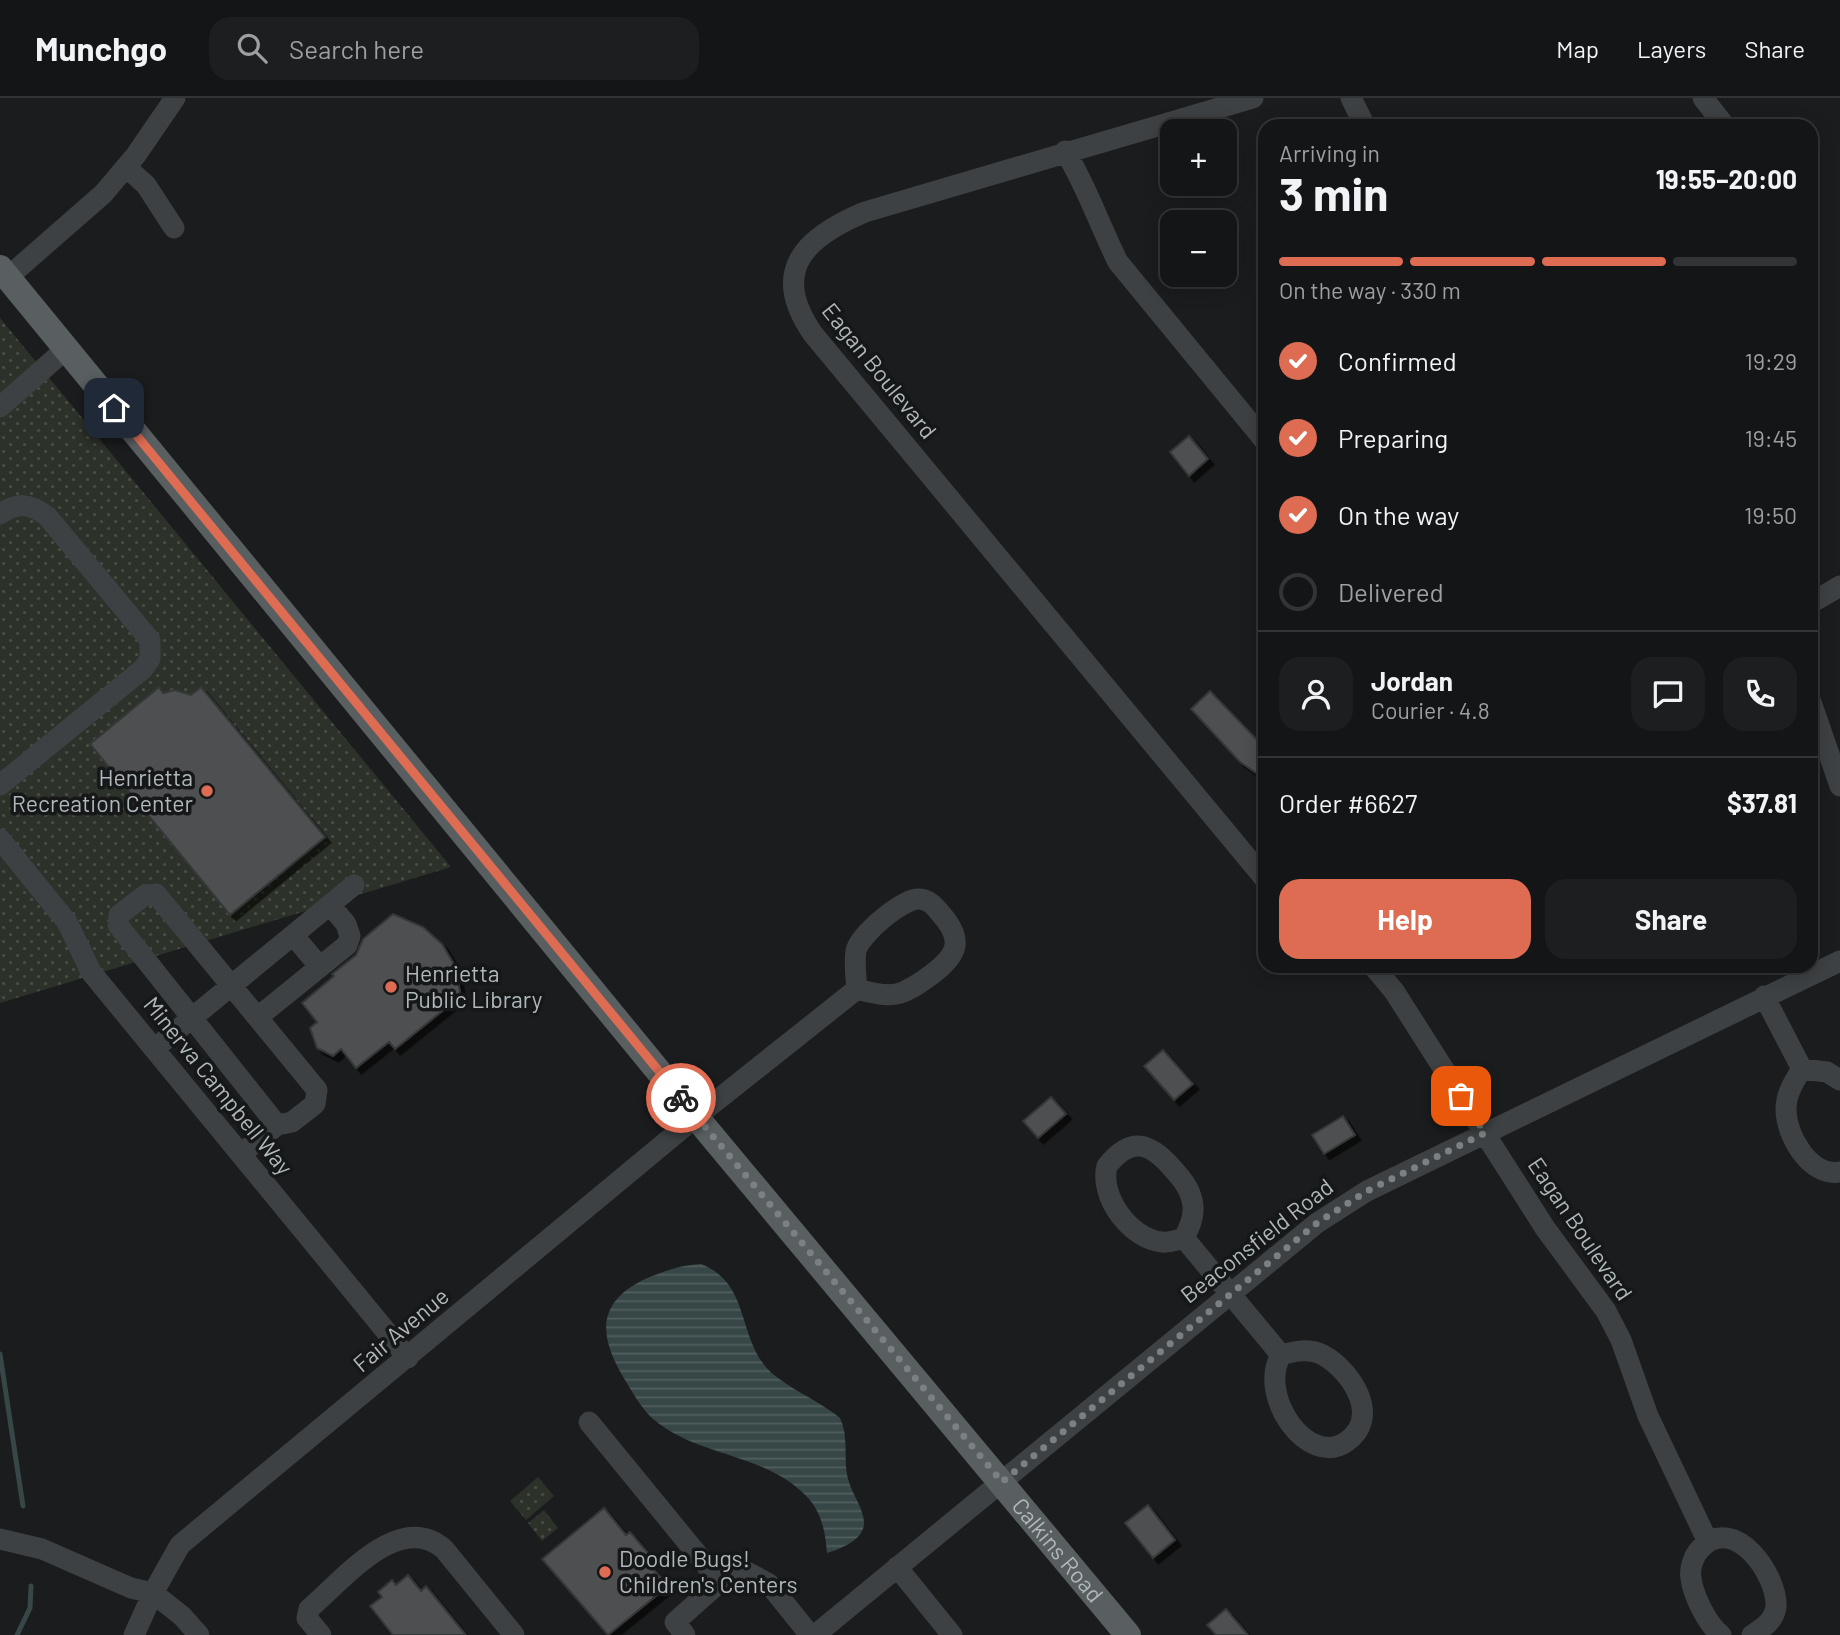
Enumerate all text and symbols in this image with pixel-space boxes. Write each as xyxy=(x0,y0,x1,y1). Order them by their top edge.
search box xyxy=(209,17,699,80)
text: Munchgo xyxy=(35,28,167,68)
icon: search xyxy=(233,29,271,67)
text: Search here xyxy=(289,33,424,64)
text: Map xyxy=(1556,34,1599,63)
text: Layers xyxy=(1637,34,1706,63)
text: Share xyxy=(1744,34,1805,63)
map controls xyxy=(1160,119,1237,287)
button: + xyxy=(1160,119,1237,196)
text: Arriving in xyxy=(1279,139,1380,167)
text: 19:55–20:00 xyxy=(1656,163,1797,194)
text: 3 min xyxy=(1279,165,1388,220)
button: − xyxy=(1160,210,1237,287)
text: On the way · 330 m xyxy=(1279,276,1461,304)
street label: Eagan Boulevard xyxy=(817,297,943,444)
icon: check xyxy=(1279,342,1317,380)
text: Confirmed xyxy=(1338,345,1457,376)
text: 19:29 xyxy=(1745,347,1797,375)
pin xyxy=(84,378,144,438)
icon: home xyxy=(95,389,133,427)
icon: check xyxy=(1279,419,1317,457)
text: Preparing xyxy=(1338,422,1448,453)
text: 19:45 xyxy=(1745,424,1797,452)
icon: check xyxy=(1279,496,1317,534)
text: On the way xyxy=(1338,499,1459,530)
text: 19:50 xyxy=(1744,501,1797,529)
text: Delivered xyxy=(1338,576,1444,607)
button: person xyxy=(1279,657,1353,731)
button: chat xyxy=(1631,657,1705,731)
button: phone xyxy=(1723,657,1797,731)
text: Jordan xyxy=(1371,665,1453,696)
text: Courier · 4.8 xyxy=(1371,696,1490,724)
place label: Henrietta Recreation Center xyxy=(12,763,194,817)
marker: Henrietta Recreation Center xyxy=(199,783,215,799)
text: Order #6627 xyxy=(1279,787,1417,818)
text: $37.81 xyxy=(1727,787,1797,818)
button: Help xyxy=(1279,879,1531,959)
button: Share xyxy=(1545,879,1797,959)
place label: Henrietta Public Library xyxy=(405,959,543,1013)
marker: Henrietta Public Library xyxy=(383,979,399,995)
street label: Minerva Campbell Way xyxy=(138,991,300,1180)
courier xyxy=(646,1063,716,1133)
pin xyxy=(1431,1066,1491,1126)
icon: bag xyxy=(1442,1077,1480,1115)
icon: bike xyxy=(662,1079,700,1117)
street label: Eagan Boulevard xyxy=(1523,1152,1639,1305)
street label: Beaconsfield Road xyxy=(1175,1172,1338,1308)
street label: Fair Avenue xyxy=(347,1281,454,1377)
street label: Calkins Road xyxy=(1007,1492,1110,1607)
place label: Doodle Bugs! Children's Centers xyxy=(619,1544,798,1598)
marker: Doodle Bugs! Children's Centers xyxy=(597,1564,613,1580)

